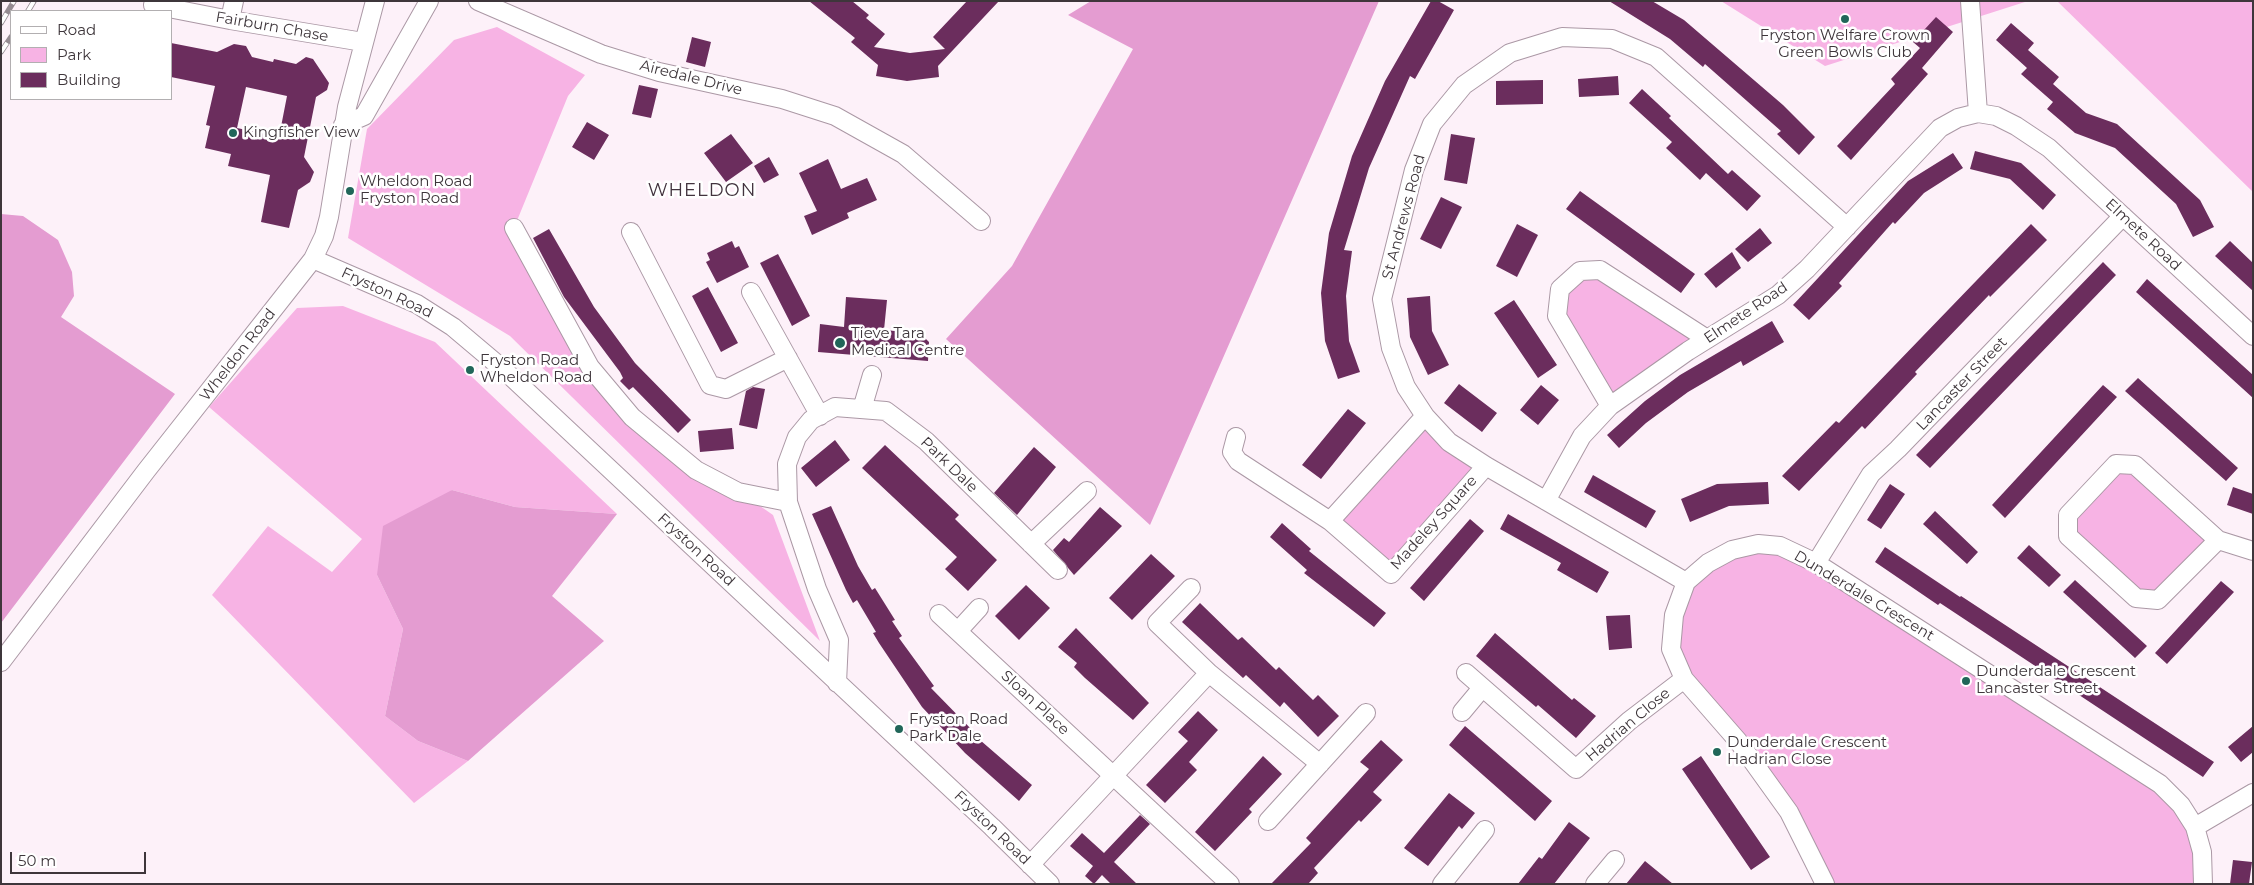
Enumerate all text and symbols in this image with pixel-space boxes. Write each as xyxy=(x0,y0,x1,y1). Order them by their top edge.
street label: Fairburn Chase xyxy=(214,8,330,46)
legend xyxy=(10,10,172,100)
marker: Fryston Welfare Crown Green Bowls Club xyxy=(1839,13,1851,25)
text: Road xyxy=(57,20,96,39)
place label: Fryston Welfare Crown Green Bowls Club xyxy=(1760,27,1930,62)
text: Park xyxy=(57,45,91,64)
street label: Airedale Drive xyxy=(638,57,744,99)
text: Building xyxy=(57,70,121,89)
place label: Kingfisher View xyxy=(243,124,360,142)
marker: Kingfisher View xyxy=(227,127,239,139)
street label: St Andrews Road xyxy=(1379,153,1429,281)
place label: Wheldon Road Fryston Road xyxy=(360,173,472,208)
district label: WHELDON xyxy=(647,180,757,202)
marker: Wheldon Road Fryston Road xyxy=(344,185,356,197)
street label: Elmete Road xyxy=(2101,195,2185,275)
street label: Fryston Road xyxy=(338,264,436,322)
street label: Elmete Road xyxy=(1701,278,1791,348)
street label: Wheldon Road xyxy=(196,305,280,405)
place label: Tieve Tara Medical Centre xyxy=(851,325,964,360)
street label: Lancaster Street xyxy=(1913,334,2011,434)
marker: Tieve Tara Medical Centre xyxy=(833,336,847,350)
place label: Fryston Road Wheldon Road xyxy=(480,352,592,387)
marker: Fryston Road Wheldon Road xyxy=(464,364,476,376)
street label: Park Dale xyxy=(917,433,981,497)
street label: Madeley Square xyxy=(1387,472,1481,574)
street label: Fryston Road xyxy=(654,510,738,590)
street label: Dunderdale Crescent xyxy=(1791,547,1937,645)
place label: Dunderdale Crescent Lancaster Street xyxy=(1976,663,2136,698)
street label: Sloan Place xyxy=(997,667,1073,739)
marker: Dunderdale Crescent Lancaster Street xyxy=(1960,675,1972,687)
street label: Hadrian Close xyxy=(1582,685,1674,765)
place label: Fryston Road Park Dale xyxy=(909,711,1008,746)
marker: Fryston Road Park Dale xyxy=(893,723,905,735)
place label: Dunderdale Crescent Hadrian Close xyxy=(1727,734,1887,769)
marker: Dunderdale Crescent Hadrian Close xyxy=(1711,746,1723,758)
street label: Fryston Road xyxy=(950,787,1034,869)
scale bar xyxy=(12,842,149,874)
text: 50 m xyxy=(18,851,56,870)

